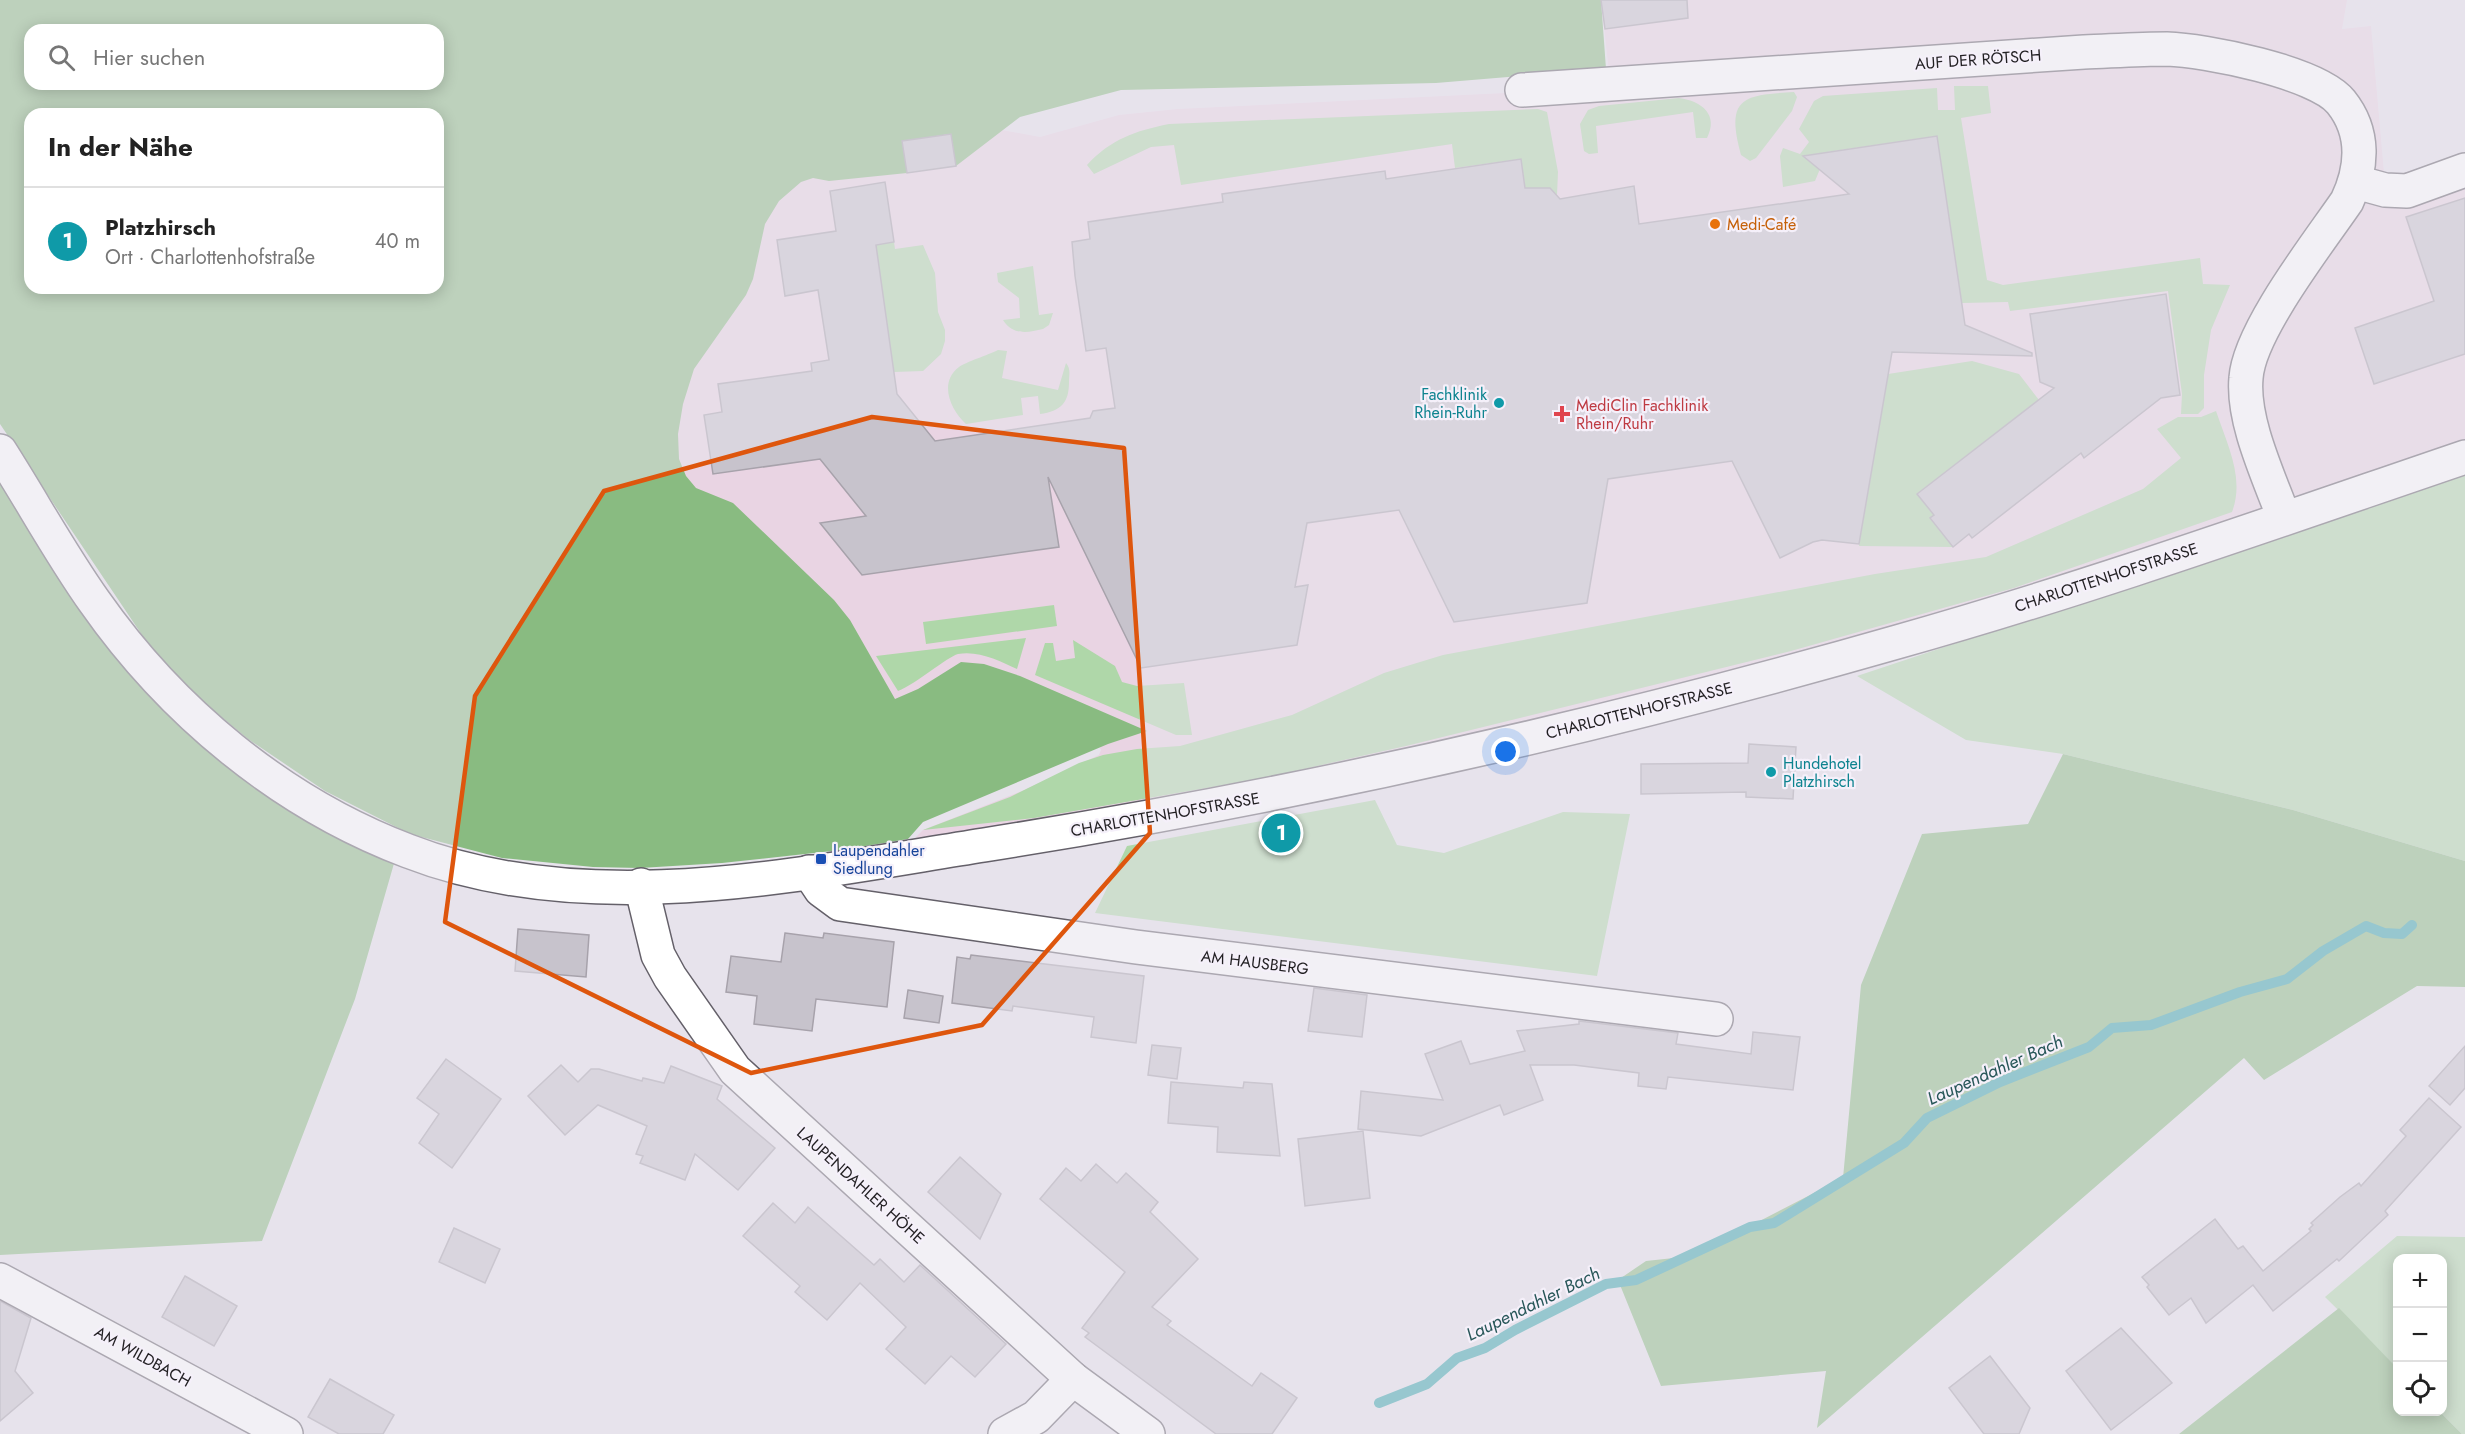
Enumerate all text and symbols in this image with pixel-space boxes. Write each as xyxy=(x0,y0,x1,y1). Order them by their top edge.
search box xyxy=(24,24,444,90)
icon: search xyxy=(45,41,78,74)
text: Hier suchen xyxy=(93,41,205,73)
street label: AUF DER RÖTSCH xyxy=(1914,44,2042,75)
text: In der Nähe xyxy=(48,128,193,166)
text: Platzhirsch xyxy=(105,211,216,243)
place label: Medi-Café xyxy=(1727,213,1796,236)
marker: Medi-Café xyxy=(1708,217,1722,231)
text: 1 xyxy=(62,227,73,256)
text: 40 m xyxy=(375,227,420,256)
text: Ort · Charlottenhofstraße xyxy=(105,243,315,272)
place label: Fachklinik Rhein-Ruhr xyxy=(1414,383,1488,424)
place label: MediClin Fachklinik Rhein/Ruhr xyxy=(1576,394,1709,435)
marker: Fachklinik Rhein-Ruhr xyxy=(1492,396,1506,410)
marker: MediClin Fachklinik Rhein/Ruhr xyxy=(1553,405,1571,423)
street label: CHARLOTTENHOFSTRASSE xyxy=(2012,537,2201,618)
street label: CHARLOTTENHOFSTRASSE xyxy=(1543,676,1735,745)
your location xyxy=(1491,737,1520,766)
place label: Hundehotel Platzhirsch xyxy=(1783,752,1862,793)
marker: Hundehotel Platzhirsch xyxy=(1764,765,1778,779)
street label: CHARLOTTENHOFSTRASSE xyxy=(1069,787,1261,842)
pin: 1 xyxy=(1262,810,1300,856)
place label: Laupendahler Siedlung xyxy=(833,839,925,880)
marker: Laupendahler Siedlung xyxy=(814,852,828,866)
street label: AM HAUSBERG xyxy=(1200,944,1310,981)
water label: Laupendahler Bach xyxy=(1923,1028,2067,1112)
street label: LAUPENDAHLER HÖHE xyxy=(792,1122,930,1249)
map controls xyxy=(2393,1254,2447,1416)
button: + xyxy=(2393,1254,2447,1308)
water label: Laupendahler Bach xyxy=(1462,1260,1604,1348)
button: − xyxy=(2393,1308,2447,1362)
street label: AM WILDBACH xyxy=(90,1320,195,1393)
button: locate xyxy=(2393,1362,2447,1416)

